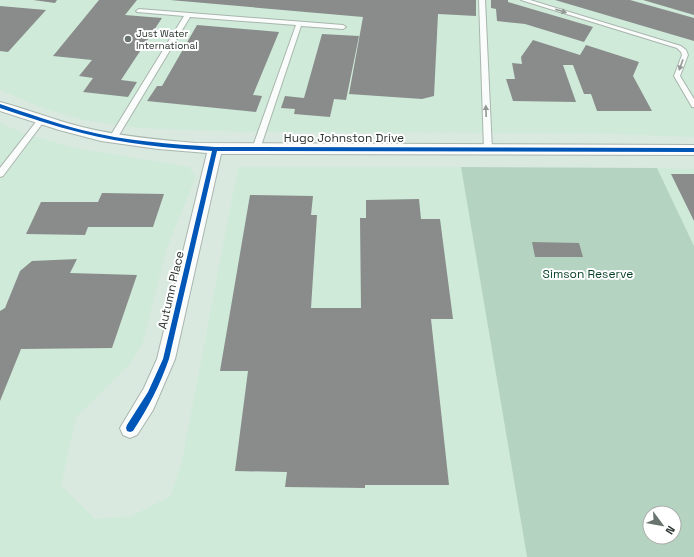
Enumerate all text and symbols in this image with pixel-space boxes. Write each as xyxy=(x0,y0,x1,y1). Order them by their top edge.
one-way arrow xyxy=(556,8,568,14)
place label: Just Water International xyxy=(136,27,198,52)
marker: Just Water International xyxy=(123,34,133,44)
one-way arrow xyxy=(678,60,684,72)
one-way arrow xyxy=(483,105,490,117)
street label: Hugo Johnston Drive xyxy=(284,130,404,146)
street label: Autumn Place xyxy=(154,249,188,331)
park label: Simson Reserve xyxy=(543,266,633,282)
north arrow xyxy=(642,505,682,545)
text: N xyxy=(663,523,678,537)

